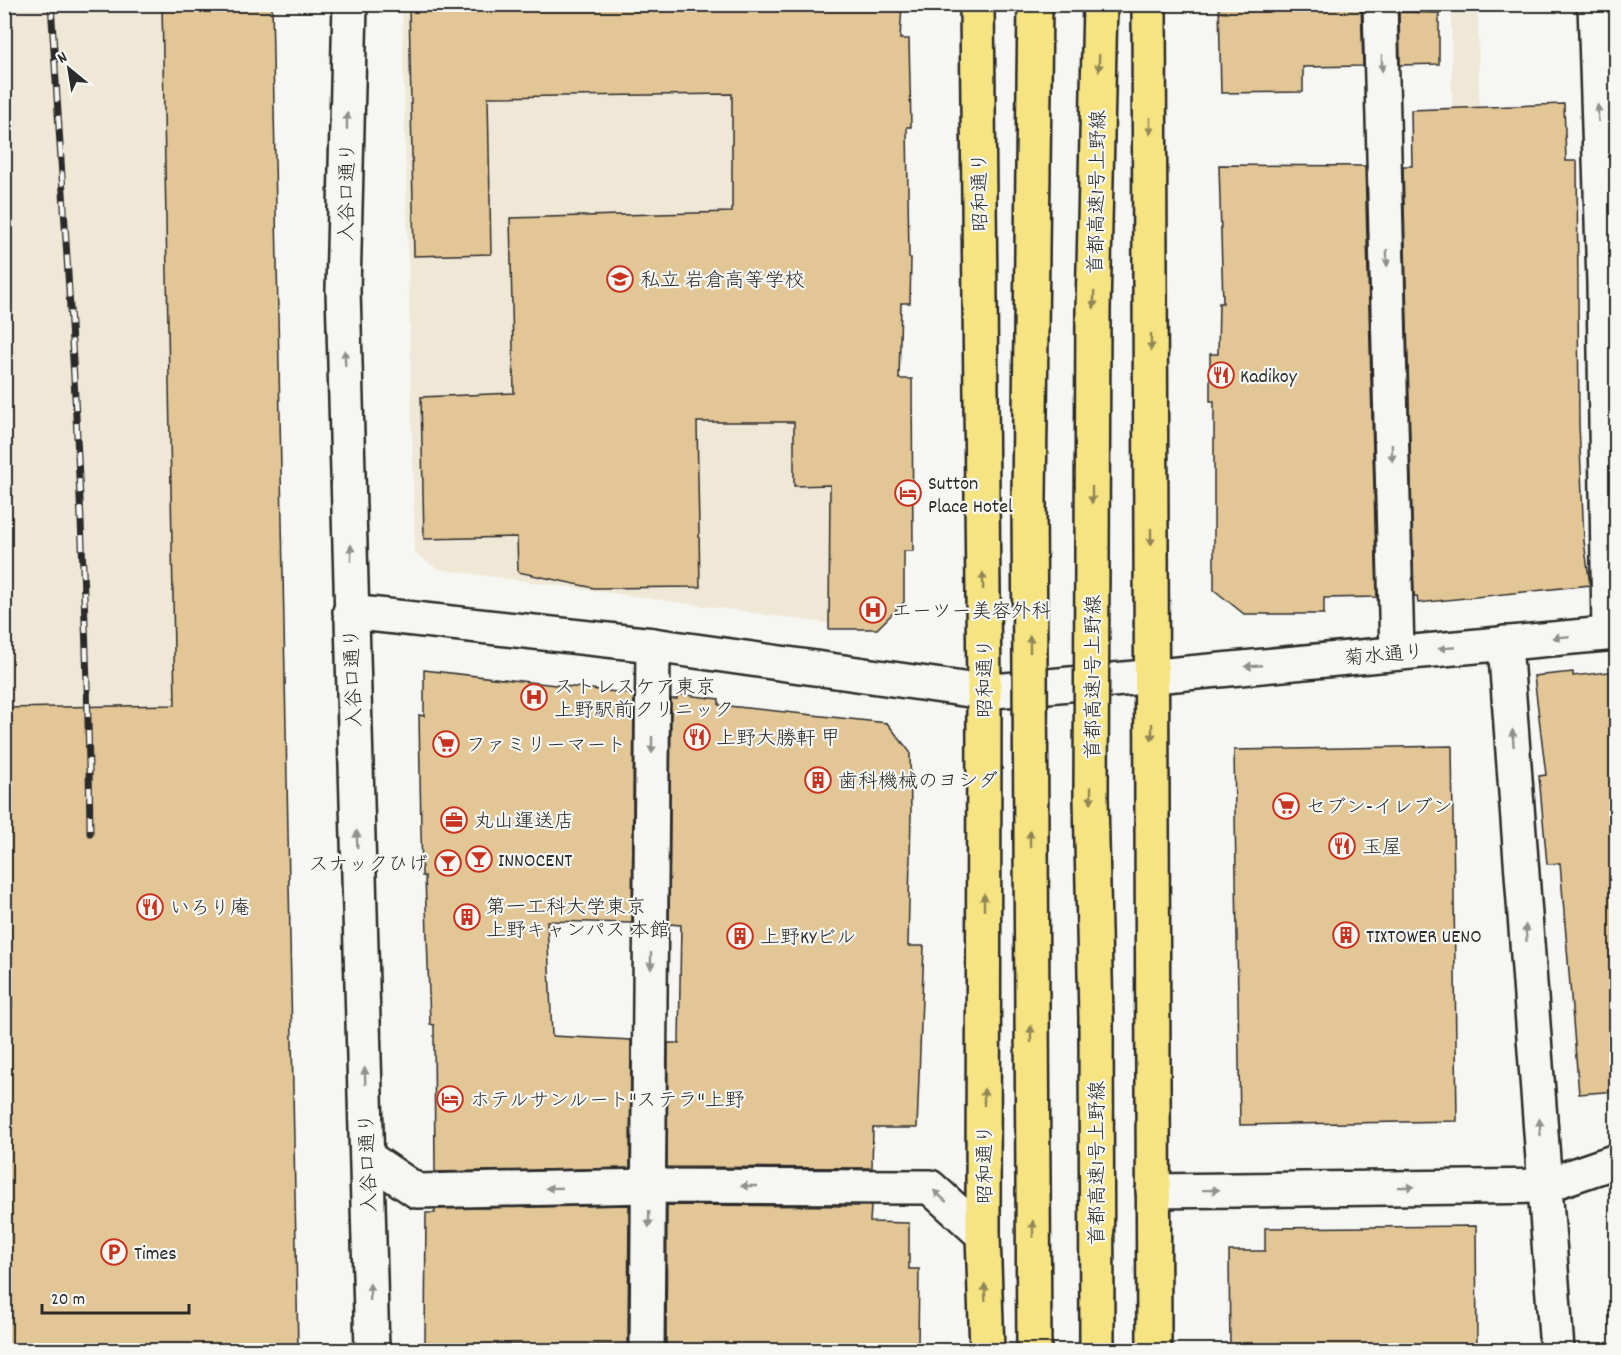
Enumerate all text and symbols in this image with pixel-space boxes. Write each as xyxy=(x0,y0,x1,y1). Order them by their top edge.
north arrow xyxy=(39,39,99,99)
text: N xyxy=(54,46,72,70)
one-way arrow xyxy=(1094,53,1103,72)
one-way arrow xyxy=(1377,53,1386,72)
one-way arrow xyxy=(1593,103,1603,122)
street label: 首都高速1号上野線 xyxy=(1084,110,1114,274)
one-way arrow xyxy=(343,112,352,131)
one-way arrow xyxy=(1145,116,1155,135)
street label: 入谷口通り xyxy=(334,142,364,242)
street label: 昭和通り xyxy=(967,152,997,232)
one-way arrow xyxy=(1382,248,1392,267)
school or university icon: 私立 岩倉高等学校 xyxy=(605,264,635,294)
place label: 私立 岩倉高等学校 xyxy=(640,268,805,296)
one-way arrow xyxy=(1089,290,1098,309)
one-way arrow xyxy=(1146,332,1156,351)
one-way arrow xyxy=(341,349,350,368)
restaurant icon: Kadikoy xyxy=(1206,360,1236,390)
place label: Kadikoy xyxy=(1240,364,1298,392)
one-way arrow xyxy=(1387,443,1397,462)
place label: Sutton Place Hotel xyxy=(928,471,1013,522)
hotel icon: Sutton Place Hotel xyxy=(893,478,923,508)
one-way arrow xyxy=(1088,485,1097,504)
one-way arrow xyxy=(1146,527,1156,546)
one-way arrow xyxy=(346,544,355,563)
one-way arrow xyxy=(978,572,988,591)
hospital icon: エーツー美容外科 xyxy=(858,595,888,625)
street label: 首都高速1号上野線 xyxy=(1081,595,1109,759)
place label: エーツー美容外科 xyxy=(892,599,1052,627)
street label: 入谷口通り xyxy=(339,627,371,728)
one-way arrow xyxy=(1551,633,1570,642)
one-way arrow xyxy=(1025,635,1035,654)
street label: 昭和通り xyxy=(973,638,1001,718)
street label: 菊水通り xyxy=(1343,640,1425,674)
one-way arrow xyxy=(1438,643,1457,653)
one-way arrow xyxy=(1243,661,1262,671)
place label: ストレスケア東京 上野駅前クリニック xyxy=(554,675,734,726)
hospital icon: ストレスケア東京 上野駅前クリニック xyxy=(519,682,549,712)
restaurant icon: 上野大勝軒 甲 xyxy=(682,722,712,752)
one-way arrow xyxy=(1147,722,1157,741)
place label: 上野大勝軒 甲 xyxy=(716,726,841,754)
supermarket icon: ファミリーマート xyxy=(431,729,461,759)
one-way arrow xyxy=(1508,729,1517,748)
place label: ファミリーマート xyxy=(466,733,626,761)
one-way arrow xyxy=(647,736,657,755)
building icon: 歯科機械のヨシダ xyxy=(803,765,833,795)
place label: 歯科機械のヨシダ xyxy=(838,769,998,797)
one-way arrow xyxy=(1086,785,1096,804)
supermarket icon: セブン-イレブン xyxy=(1271,791,1301,821)
place label: セブン-イレブン xyxy=(1306,795,1453,823)
office icon: 丸山運送店 xyxy=(439,805,469,835)
place label: 丸山運送店 xyxy=(474,809,574,837)
one-way arrow xyxy=(353,830,362,849)
one-way arrow xyxy=(1025,830,1035,849)
restaurant icon: 玉屋 xyxy=(1327,831,1357,861)
place label: 玉屋 xyxy=(1362,835,1402,863)
bar icon: INNOCENT xyxy=(464,844,494,874)
bar icon: スナックひげ xyxy=(433,848,463,878)
place label: INNOCENT xyxy=(498,848,572,876)
place label: スナックひげ xyxy=(308,852,428,880)
restaurant icon: いろり庵 xyxy=(135,892,165,922)
one-way arrow xyxy=(979,893,989,912)
place label: 第一工科大学東京 上野キャンパス 本館 xyxy=(486,895,670,946)
place label: いろり庵 xyxy=(170,896,250,924)
building icon: 第一工科大学東京 上野キャンパス 本館 xyxy=(452,902,482,932)
building icon: TIXTOWER UENO xyxy=(1331,920,1361,950)
building icon: 上野KYビル xyxy=(725,921,755,951)
one-way arrow xyxy=(1521,923,1531,942)
place label: TIXTOWER UENO xyxy=(1366,924,1482,952)
place label: 上野KYビル xyxy=(760,925,856,953)
one-way arrow xyxy=(646,952,656,971)
one-way arrow xyxy=(1026,1025,1036,1044)
one-way arrow xyxy=(360,1067,369,1086)
street label: 首都高速1号上野線 xyxy=(1085,1081,1113,1245)
hotel icon: ホテルサンルート"ステラ"上野 xyxy=(435,1084,465,1114)
place label: ホテルサンルート"ステラ"上野 xyxy=(470,1088,745,1116)
one-way arrow xyxy=(979,1088,989,1107)
street label: 入谷口通り xyxy=(354,1112,386,1213)
one-way arrow xyxy=(1535,1118,1544,1137)
street label: 昭和通り xyxy=(973,1124,1001,1204)
one-way arrow xyxy=(739,1181,758,1191)
one-way arrow xyxy=(544,1183,563,1193)
one-way arrow xyxy=(1397,1183,1416,1192)
one-way arrow xyxy=(1202,1185,1221,1195)
one-way arrow xyxy=(933,1190,948,1203)
one-way arrow xyxy=(644,1210,654,1229)
one-way arrow xyxy=(1028,1220,1038,1239)
parking icon: Times xyxy=(99,1237,129,1267)
place label: Times xyxy=(134,1241,177,1269)
scale bar xyxy=(42,1277,189,1315)
one-way arrow xyxy=(366,1283,375,1302)
one-way arrow xyxy=(980,1283,990,1302)
text: 20 m xyxy=(51,1288,85,1313)

